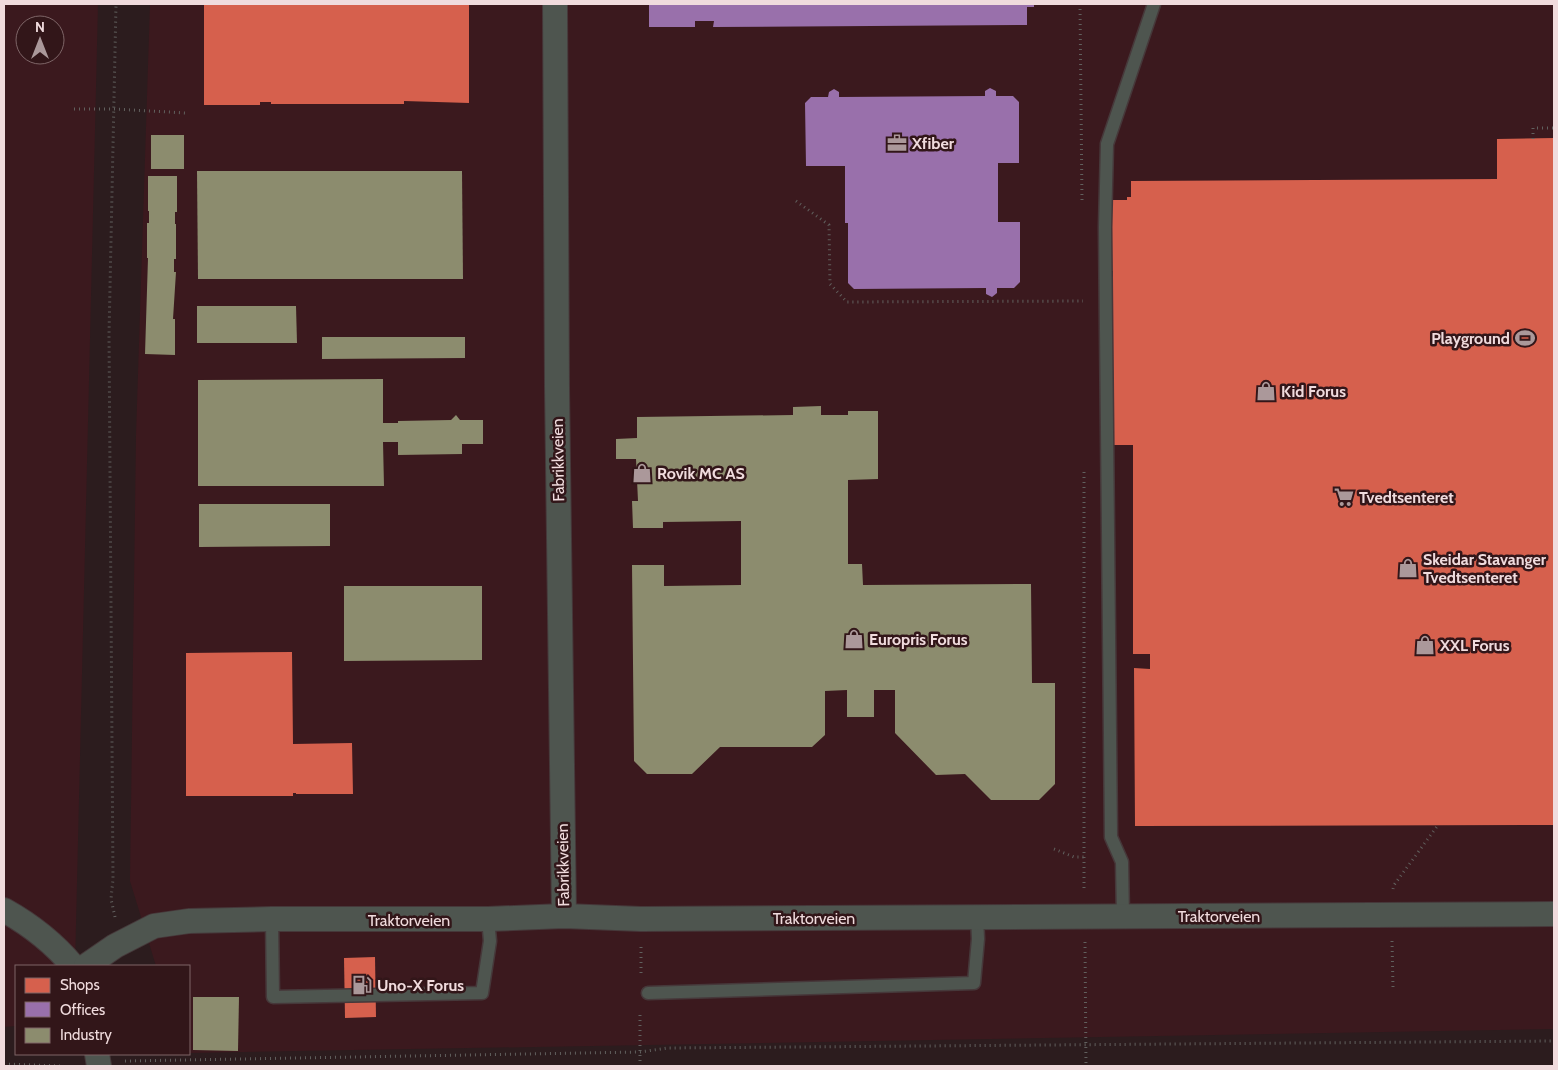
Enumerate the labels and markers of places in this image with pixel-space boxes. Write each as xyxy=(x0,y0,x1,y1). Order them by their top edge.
office icon: Xfiber xyxy=(886,132,908,154)
place label: Xfiber xyxy=(911,134,955,153)
sports icon: Playground xyxy=(1514,327,1536,349)
place label: Playground xyxy=(1431,329,1510,348)
shop icon: Kid Forus xyxy=(1255,380,1277,402)
place label: Kid Forus xyxy=(1281,382,1346,401)
shop icon: Rovik MC AS xyxy=(631,462,653,484)
place label: Rovik MC AS xyxy=(657,464,745,483)
supermarket icon: Tvedtsenteret xyxy=(1333,486,1355,508)
place label: Tvedtsenteret xyxy=(1359,488,1454,507)
place label: Skeidar Stavanger Tvedtsenteret xyxy=(1423,550,1547,587)
shop icon: Skeidar Stavanger Tvedtsenteret xyxy=(1397,557,1419,579)
shop icon: Europris Forus xyxy=(843,628,865,650)
place label: Europris Forus xyxy=(869,630,968,649)
shop icon: XXL Forus xyxy=(1414,634,1436,656)
place label: XXL Forus xyxy=(1439,636,1510,655)
fuel station icon: Uno-X Forus xyxy=(351,974,373,996)
place label: Uno-X Forus xyxy=(377,976,464,995)

